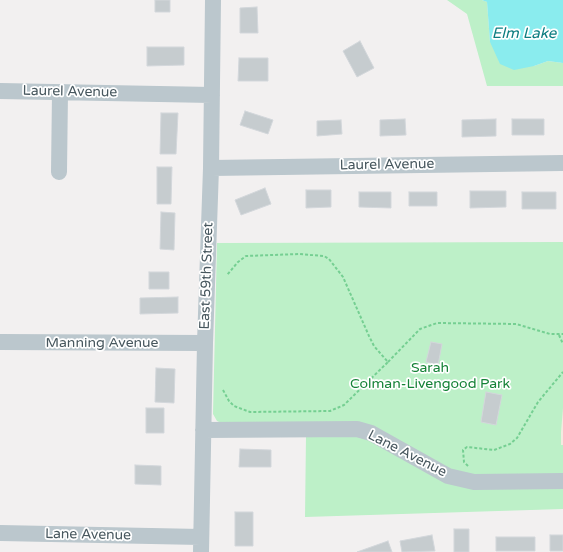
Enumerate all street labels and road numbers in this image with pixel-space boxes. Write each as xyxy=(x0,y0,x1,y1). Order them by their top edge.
street label: Laurel Avenue xyxy=(23,83,117,101)
street label: Laurel Avenue xyxy=(340,156,434,174)
street label: East 59th Street xyxy=(197,222,217,330)
street label: Manning Avenue xyxy=(45,335,159,351)
street label: Lane Avenue xyxy=(365,427,449,481)
street label: Lane Avenue xyxy=(45,526,131,544)

